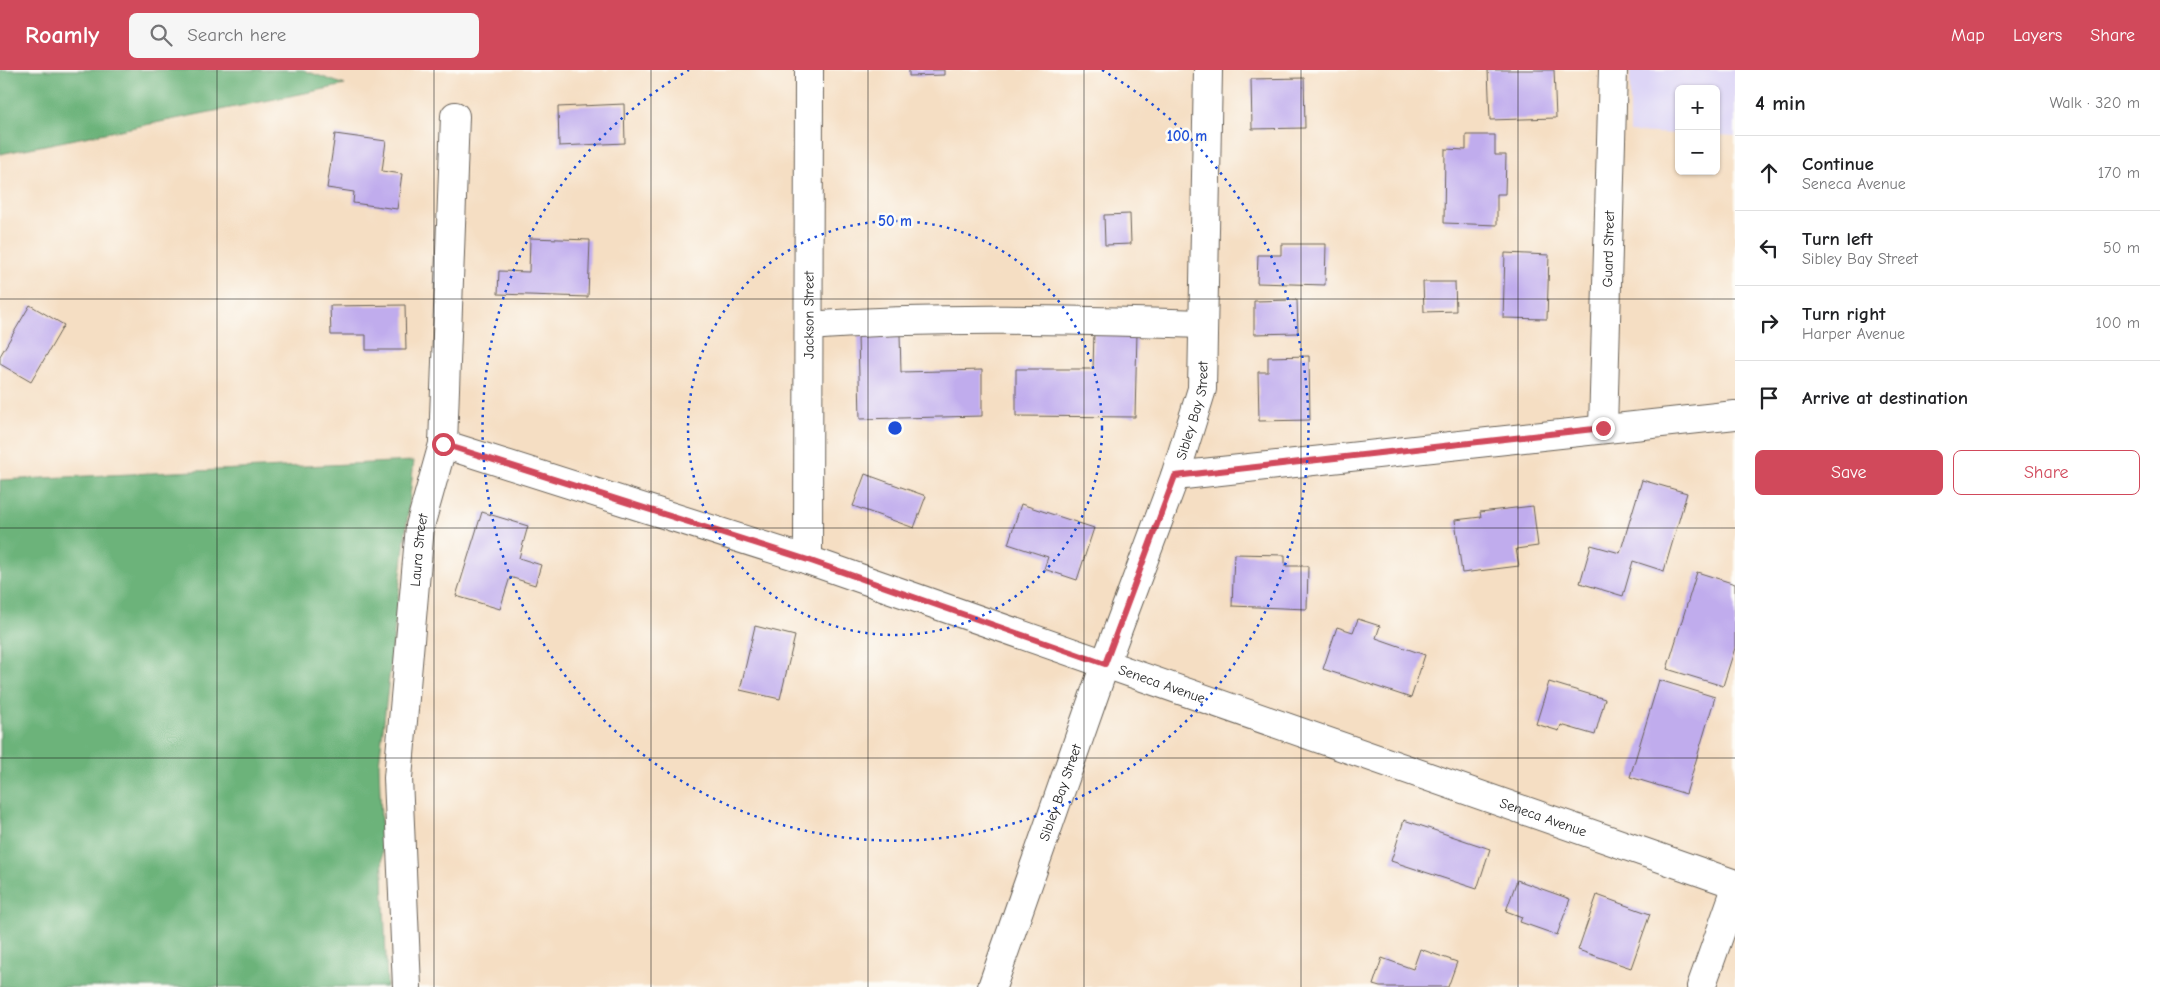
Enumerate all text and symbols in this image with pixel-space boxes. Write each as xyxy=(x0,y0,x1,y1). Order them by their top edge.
search box xyxy=(129,13,479,58)
text: Roamly xyxy=(25,21,99,49)
icon: search xyxy=(147,21,175,49)
text: Search here xyxy=(187,24,286,46)
text: Map xyxy=(1951,25,1985,46)
text: Layers xyxy=(2013,25,2062,46)
text: Share xyxy=(2090,25,2135,46)
map controls xyxy=(1675,85,1720,175)
button: + xyxy=(1675,85,1720,130)
text: 4 min xyxy=(1755,91,1806,115)
text: Walk · 320 m xyxy=(2049,94,2140,112)
text: 100 m xyxy=(1167,127,1207,145)
button: − xyxy=(1675,130,1720,175)
text: Continue xyxy=(1802,153,1874,175)
icon: ahead xyxy=(1755,159,1783,187)
text: 170 m xyxy=(2098,164,2140,182)
text: Seneca Avenue xyxy=(1802,175,1906,193)
street label: Guard Street xyxy=(1599,209,1618,288)
text: 50 m xyxy=(878,212,912,230)
text: Turn left xyxy=(1802,228,1873,250)
icon: left xyxy=(1755,234,1783,262)
text: 50 m xyxy=(2103,239,2140,257)
text: Sibley Bay Street xyxy=(1802,250,1918,268)
street label: Jackson Street xyxy=(800,270,818,359)
text: Turn right xyxy=(1802,303,1886,325)
icon: right xyxy=(1755,309,1783,337)
text: 100 m xyxy=(2096,314,2140,332)
text: Harper Avenue xyxy=(1802,325,1905,343)
street label: Sibley Bay Street xyxy=(1173,360,1212,462)
icon: arrive xyxy=(1755,384,1783,412)
text: Arrive at destination xyxy=(1802,387,1968,409)
route end xyxy=(1592,417,1615,440)
centre of rings xyxy=(886,419,904,437)
route start xyxy=(432,433,455,456)
button: Save xyxy=(1755,450,1943,495)
button: Share xyxy=(1953,450,2140,495)
street label: Laura Street xyxy=(407,511,432,587)
street label: Seneca Avenue xyxy=(1116,661,1208,707)
street label: Sibley Bay Street xyxy=(1036,741,1086,843)
street label: Seneca Avenue xyxy=(1498,794,1589,841)

